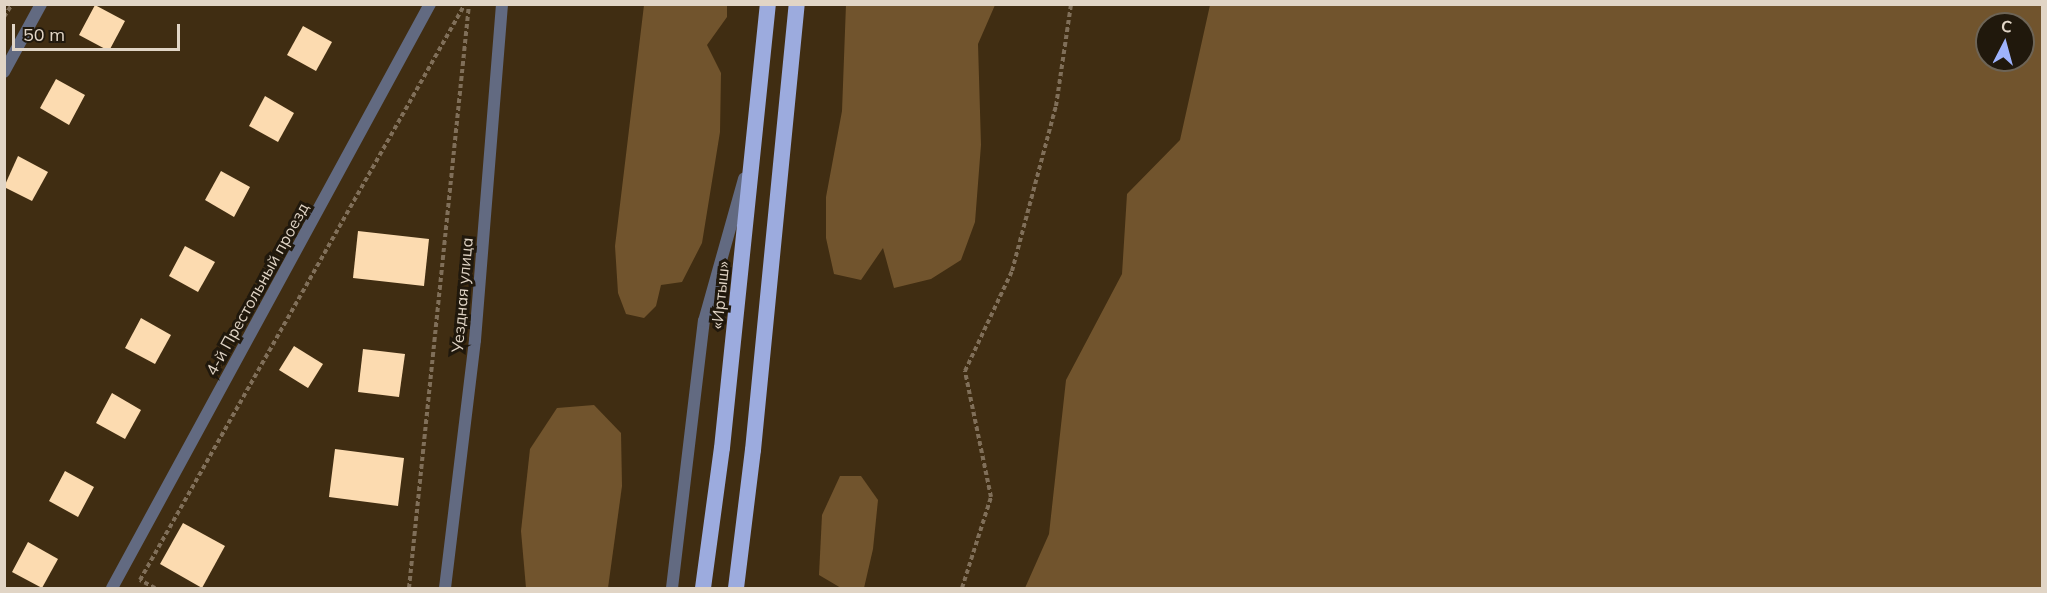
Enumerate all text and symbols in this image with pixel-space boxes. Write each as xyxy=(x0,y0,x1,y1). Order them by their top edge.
scale bar xyxy=(15,12,183,50)
north arrow xyxy=(1975,12,2035,72)
text: С xyxy=(2000,16,2013,37)
text: 50 m xyxy=(23,23,65,46)
street label: 4-й Престольный проезд xyxy=(202,199,312,379)
street label: Уездная улица xyxy=(447,237,477,353)
street label: «Иртыш» xyxy=(707,260,733,330)

